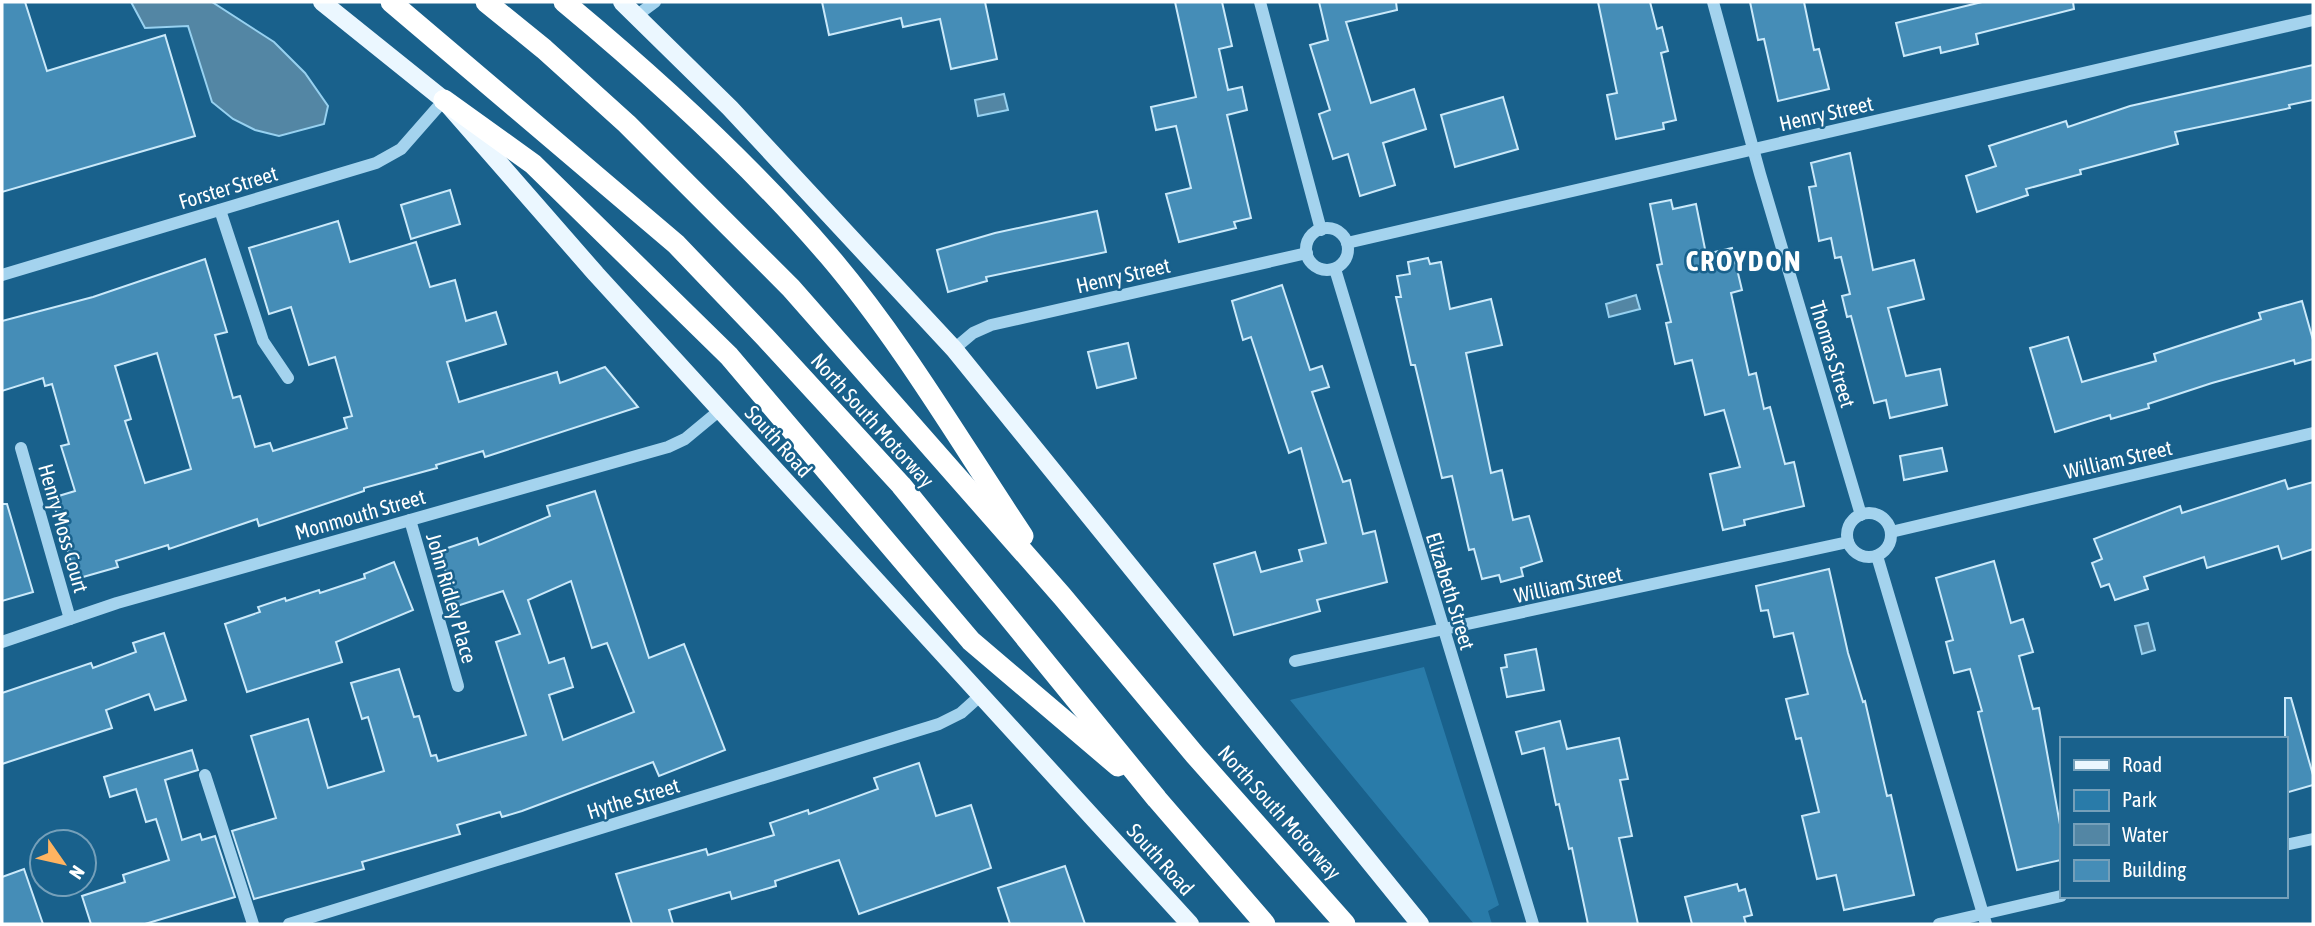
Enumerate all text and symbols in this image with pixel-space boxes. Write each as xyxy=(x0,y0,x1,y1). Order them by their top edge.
street label: Henry Street xyxy=(1777,91,1875,135)
street label: Forster Street xyxy=(176,161,280,213)
district label: CROYDON xyxy=(1686,245,1802,277)
street label: Henry Street xyxy=(1074,253,1172,297)
street label: Thomas Street xyxy=(1805,298,1861,410)
street label: North South Motorway xyxy=(807,348,940,492)
street label: South Road xyxy=(741,400,817,482)
street label: William Street xyxy=(2062,435,2174,483)
street label: Henry Moss Court xyxy=(34,461,94,595)
street label: Monmouth Street xyxy=(292,484,428,544)
street label: Elizabeth Street xyxy=(1422,529,1480,653)
street label: John Ridley Place xyxy=(422,530,482,666)
street label: William Street xyxy=(1512,561,1624,607)
legend xyxy=(2060,737,2287,898)
street label: North South Motorway xyxy=(1214,740,1347,884)
text: Road xyxy=(2122,752,2162,776)
street label: Hythe Street xyxy=(584,773,682,823)
text: Park xyxy=(2122,787,2157,811)
street label: South Road xyxy=(1123,818,1199,900)
text: Water xyxy=(2122,822,2169,846)
north arrow xyxy=(28,828,98,898)
text: Building xyxy=(2122,857,2186,881)
text: N xyxy=(65,862,89,883)

